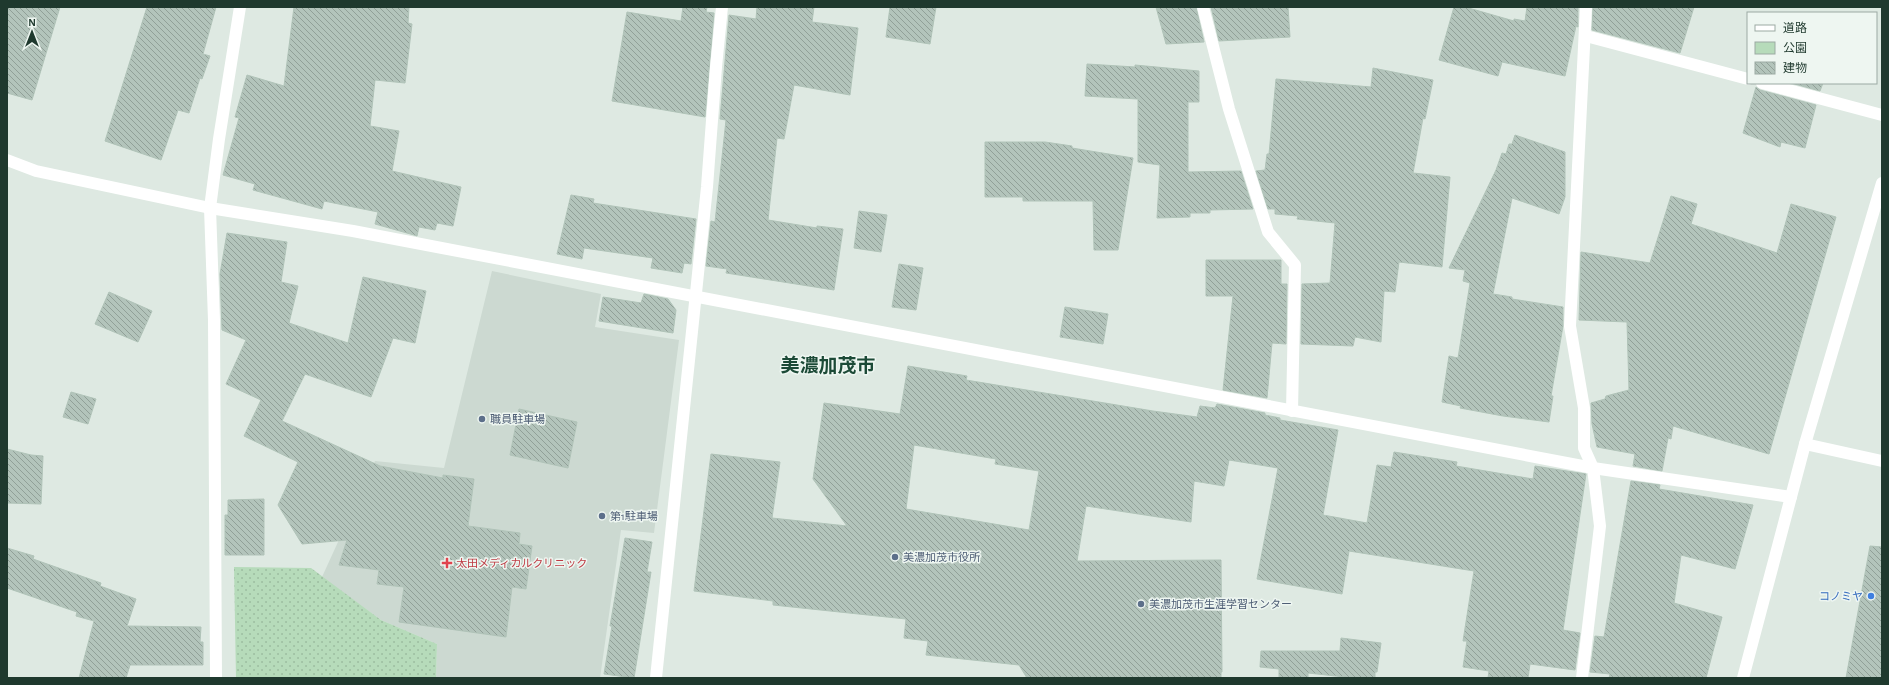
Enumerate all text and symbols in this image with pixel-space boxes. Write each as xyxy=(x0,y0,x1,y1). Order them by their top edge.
north arrow xyxy=(12,12,52,52)
legend xyxy=(1747,12,1877,84)
text: N xyxy=(28,17,36,28)
text: 道路 xyxy=(1783,21,1807,34)
text: 公園 xyxy=(1783,42,1807,54)
text: 建物 xyxy=(1783,61,1807,74)
district label: 美濃加茂市 xyxy=(780,355,876,376)
place label: 職員駐車場 xyxy=(490,413,545,425)
marker: 職員駐車場 xyxy=(477,414,487,424)
place label: 第1駐車場 xyxy=(610,510,658,522)
marker: 第1駐車場 xyxy=(597,511,607,521)
place label: 美濃加茂市役所 xyxy=(903,551,981,563)
marker: 美濃加茂市役所 xyxy=(890,552,900,562)
marker: 太田メディカルクリニック xyxy=(441,557,453,569)
place label: 太田メディカルクリニック xyxy=(456,557,587,569)
place label: コノミヤ xyxy=(1819,591,1863,602)
marker: コノミヤ xyxy=(1866,591,1876,601)
place label: 美濃加茂市生涯学習センター xyxy=(1149,598,1292,610)
marker: 美濃加茂市生涯学習センター xyxy=(1136,599,1146,609)

